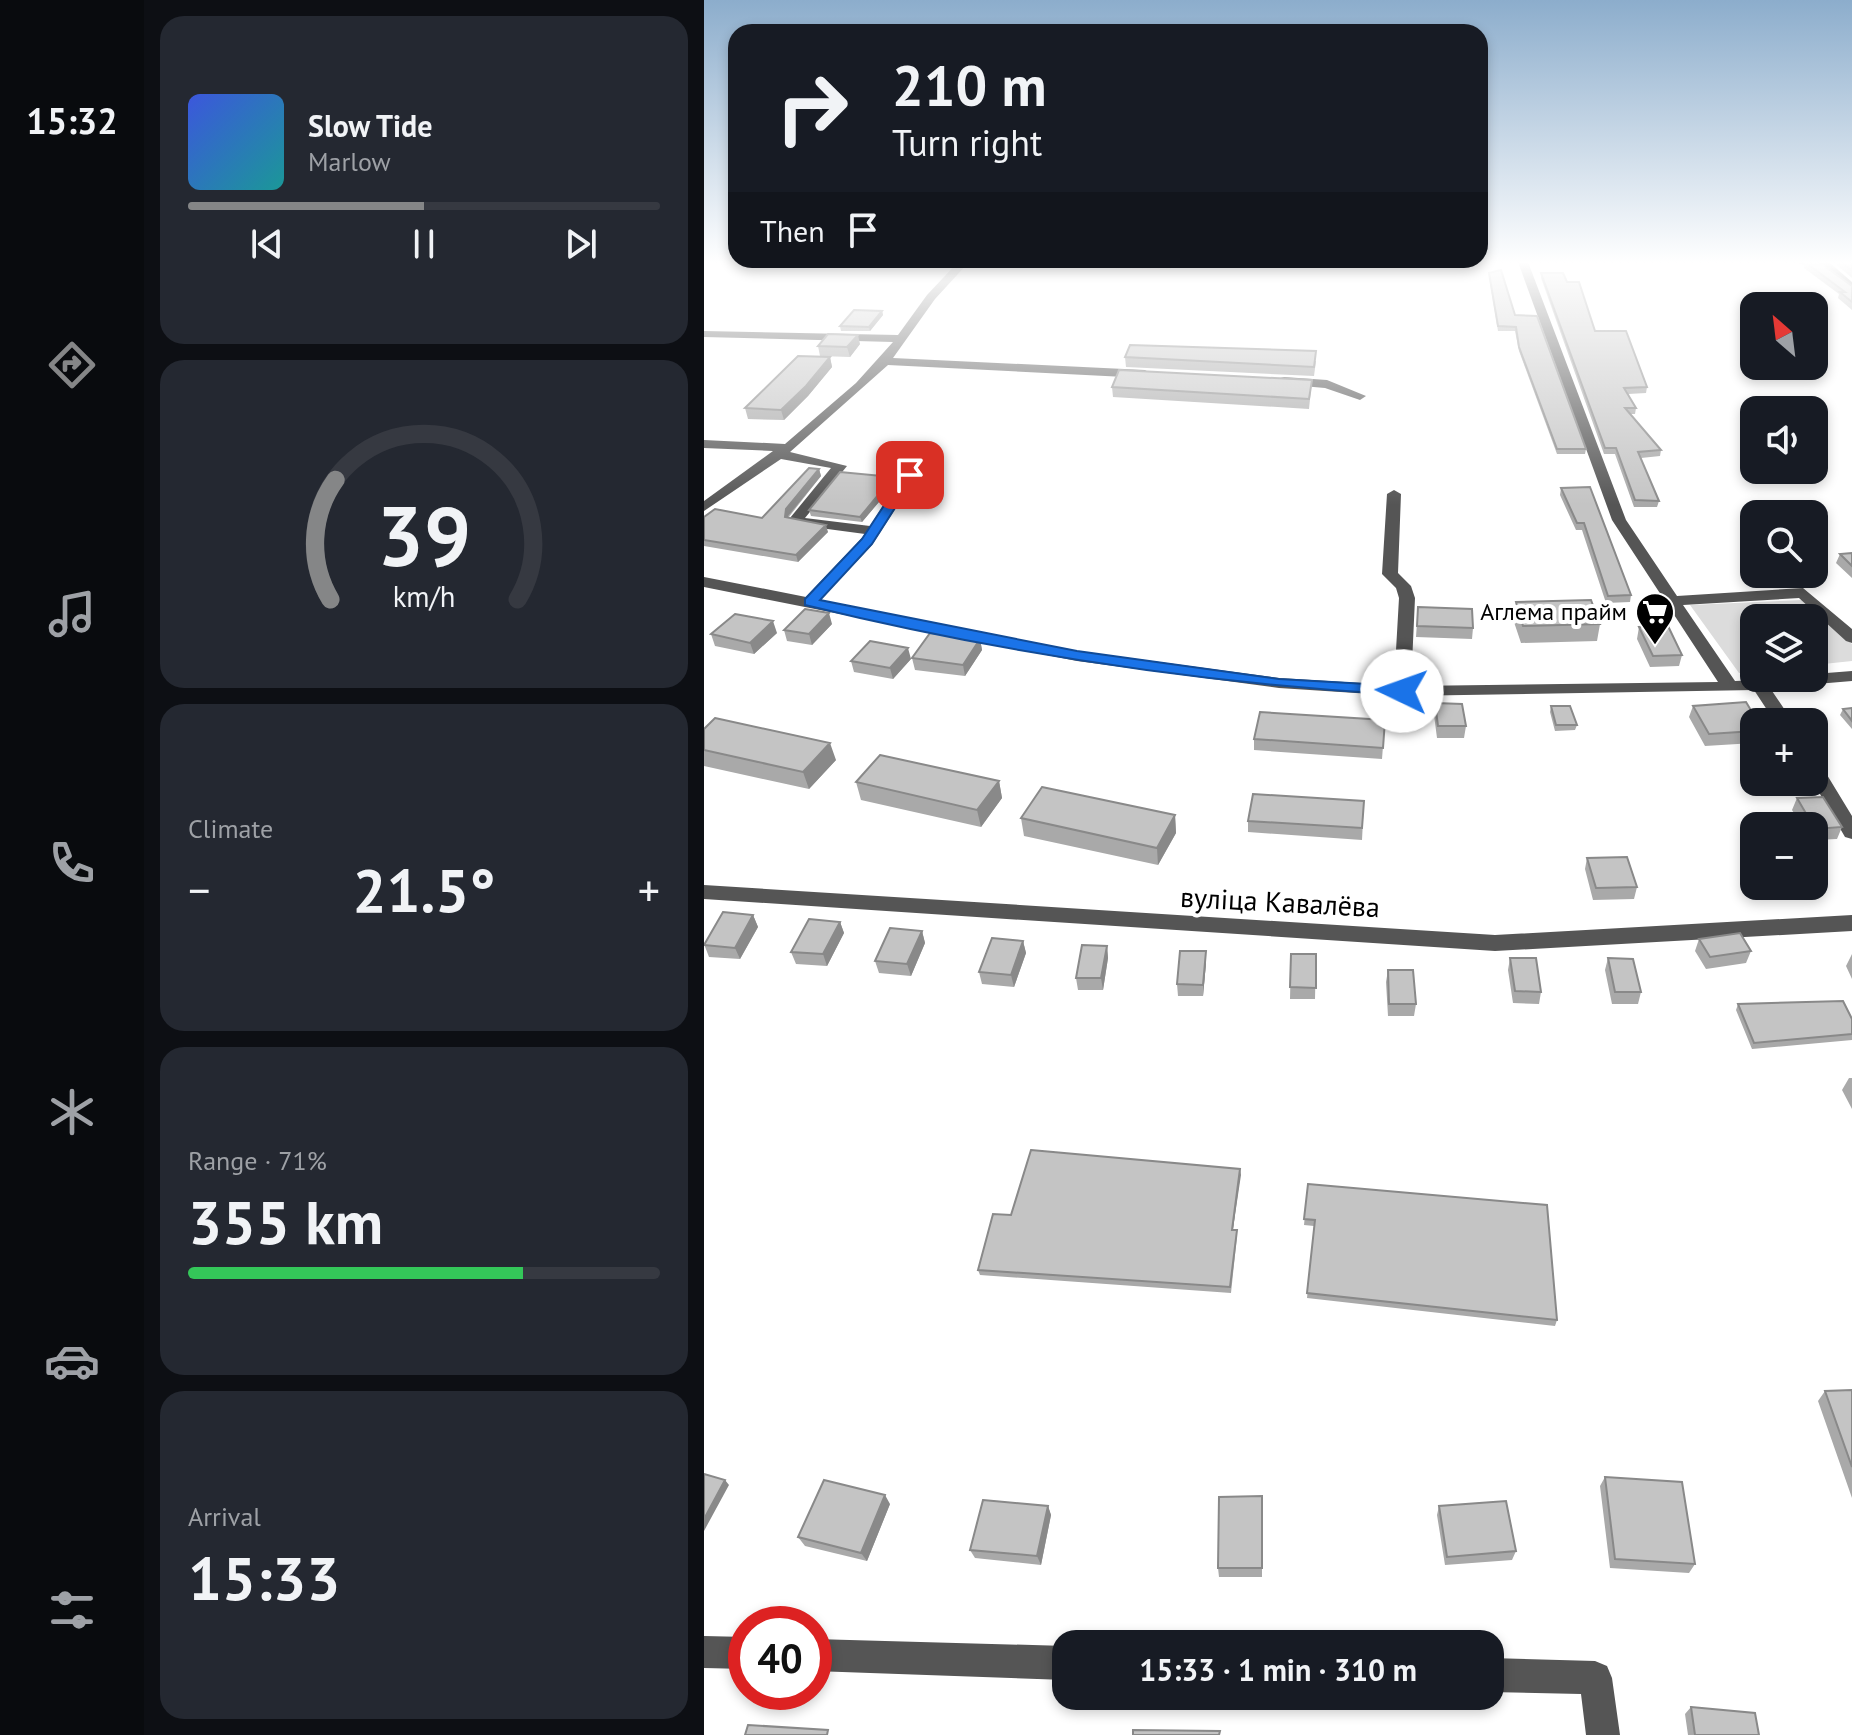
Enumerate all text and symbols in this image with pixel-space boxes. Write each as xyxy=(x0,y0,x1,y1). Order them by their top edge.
text: 210 m xyxy=(892,49,1047,121)
icon: right xyxy=(760,56,864,160)
text: 15:32 xyxy=(26,97,118,144)
text: Slow Tide xyxy=(308,106,433,145)
text: Turn right xyxy=(892,119,1042,166)
text: Marlow xyxy=(308,145,391,178)
icon: arrive xyxy=(841,208,885,252)
text: Then xyxy=(760,211,825,250)
icon: previous xyxy=(245,222,289,266)
icon: pause xyxy=(402,222,446,266)
icon: next xyxy=(559,222,603,266)
north arrow xyxy=(1740,292,1828,380)
map controls xyxy=(1740,292,1828,900)
icon: directions xyxy=(44,337,100,393)
button: sound xyxy=(1740,396,1828,484)
pin xyxy=(876,441,944,509)
icon: arrive xyxy=(888,453,932,497)
text: 39 xyxy=(377,480,471,588)
button: search xyxy=(1740,500,1828,588)
text: km/h xyxy=(393,578,455,615)
icon: music xyxy=(44,586,100,642)
supermarket icon: Аглема прайм xyxy=(1634,591,1676,646)
place label: Аглема прайм xyxy=(1480,596,1627,627)
button: layers xyxy=(1740,604,1828,692)
position arrow xyxy=(1360,649,1444,733)
button: + xyxy=(1740,708,1828,796)
text: Climate xyxy=(188,812,273,845)
button: − xyxy=(1740,812,1828,900)
icon: phone xyxy=(44,835,100,891)
text: 21.5° xyxy=(352,851,496,929)
text: − xyxy=(188,861,210,918)
text: + xyxy=(638,861,660,918)
street label: вуліца Кавалёва xyxy=(1179,878,1381,925)
icon: climate xyxy=(44,1084,100,1140)
text: Range · 71% xyxy=(188,1144,327,1177)
text: 355 km xyxy=(188,1183,383,1261)
icon: car xyxy=(44,1333,100,1389)
text: Arrival xyxy=(188,1500,261,1533)
text: 15:33 xyxy=(188,1539,340,1617)
icon: filters xyxy=(44,1582,100,1638)
speed limit sign: 40 xyxy=(728,1606,832,1710)
text: 15:33 · 1 min · 310 m xyxy=(1139,1650,1417,1689)

